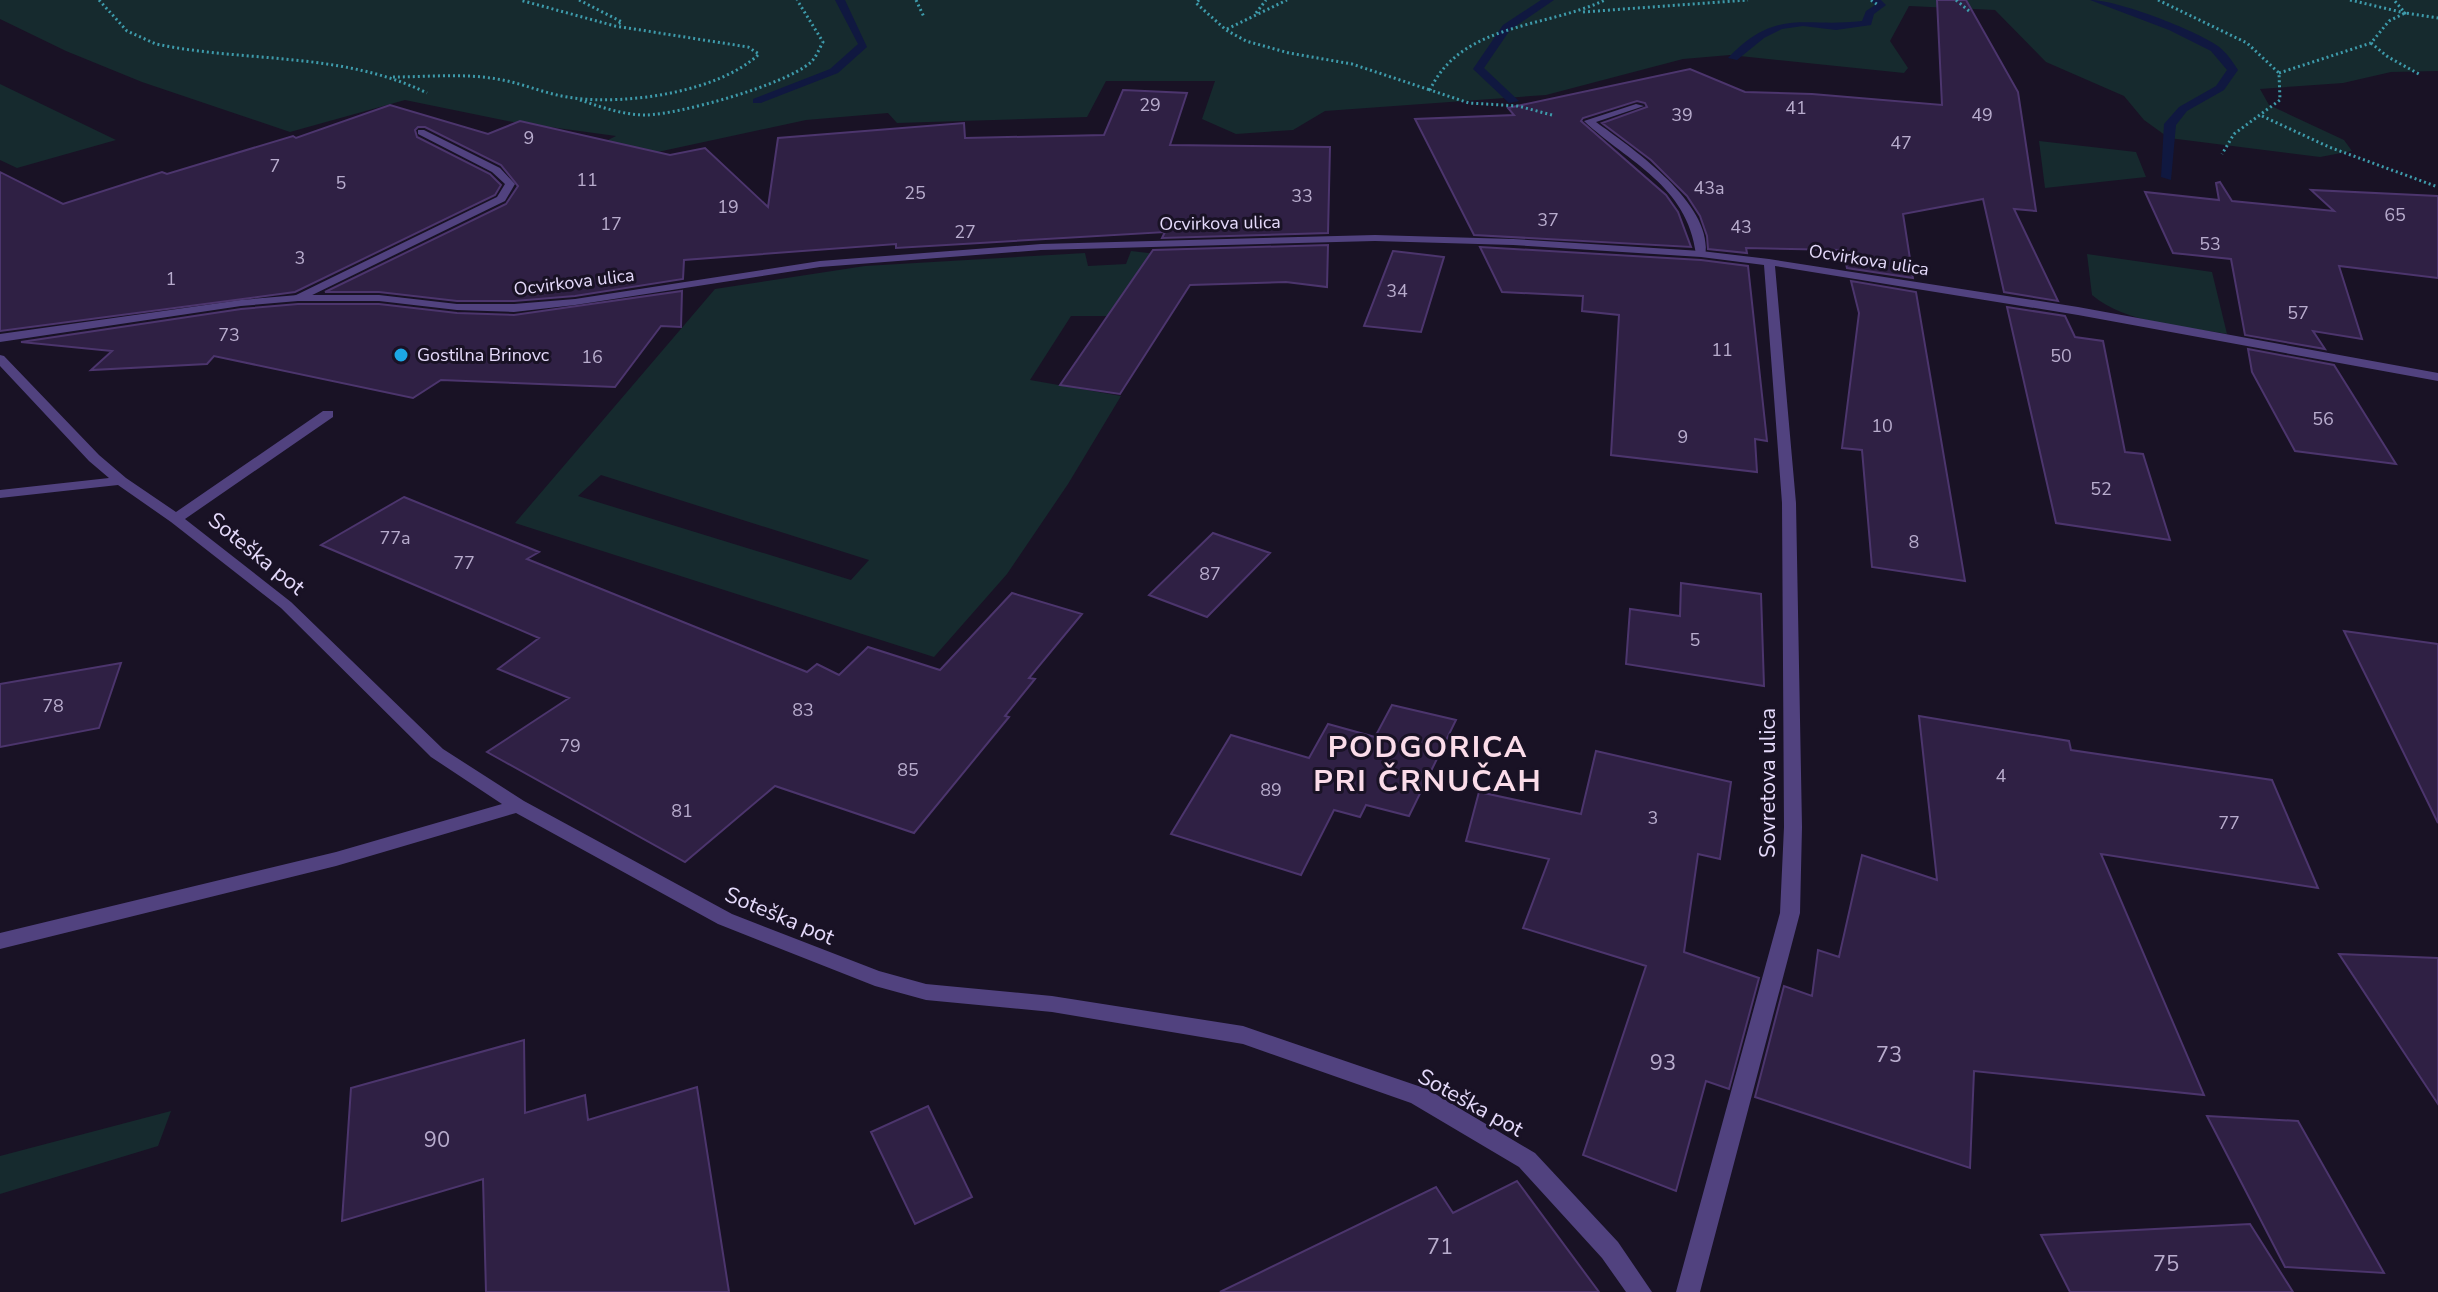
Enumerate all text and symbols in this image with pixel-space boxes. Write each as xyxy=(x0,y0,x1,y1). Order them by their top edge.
house number: 29 xyxy=(1139,93,1161,117)
house number: 41 xyxy=(1785,96,1807,120)
house number: 39 xyxy=(1671,103,1693,127)
house number: 49 xyxy=(1971,103,1993,127)
house number: 9 xyxy=(524,126,534,150)
house number: 47 xyxy=(1890,131,1912,155)
house number: 7 xyxy=(270,154,280,178)
house number: 11 xyxy=(576,168,598,192)
house number: 5 xyxy=(336,171,346,195)
house number: 43a xyxy=(1693,176,1725,200)
house number: 25 xyxy=(904,181,926,205)
house number: 33 xyxy=(1291,184,1313,208)
house number: 19 xyxy=(717,195,739,219)
house number: 65 xyxy=(2384,203,2406,227)
house number: 37 xyxy=(1537,208,1559,232)
street label: Ocvirkova ulica xyxy=(1159,210,1281,236)
house number: 17 xyxy=(600,212,622,236)
house number: 43 xyxy=(1730,215,1752,239)
house number: 27 xyxy=(954,220,976,244)
house number: 53 xyxy=(2199,232,2221,256)
street label: Ocvirkova ulica xyxy=(1807,239,1931,281)
house number: 3 xyxy=(295,246,305,270)
street label: Ocvirkova ulica xyxy=(512,263,636,301)
house number: 1 xyxy=(166,267,176,291)
house number: 34 xyxy=(1386,279,1408,303)
house number: 57 xyxy=(2287,301,2309,325)
house number: 73 xyxy=(218,323,240,347)
house number: 11 xyxy=(1711,338,1733,362)
place label: Gostilna Brinovc xyxy=(417,343,549,367)
house number: 50 xyxy=(2050,344,2072,368)
house number: 16 xyxy=(581,345,603,369)
marker: Gostilna Brinovc xyxy=(392,346,410,364)
house number: 56 xyxy=(2312,407,2334,431)
house number: 10 xyxy=(1871,414,1893,438)
house number: 9 xyxy=(1678,425,1688,449)
house number: 52 xyxy=(2090,477,2112,501)
street label: Soteška pot xyxy=(202,505,311,602)
house number: 77a xyxy=(379,526,411,550)
house number: 8 xyxy=(1909,530,1919,554)
house number: 77 xyxy=(453,551,475,575)
house number: 87 xyxy=(1199,562,1221,586)
house number: 5 xyxy=(1690,628,1700,652)
house number: 78 xyxy=(42,694,64,718)
house number: 83 xyxy=(792,698,814,722)
street label: Sovretova ulica xyxy=(1753,708,1783,858)
district label: PODGORICA PRI ČRNUČAH xyxy=(1313,727,1543,802)
house number: 79 xyxy=(559,734,581,758)
house number: 85 xyxy=(897,758,919,782)
house number: 4 xyxy=(1996,764,2007,788)
house number: 89 xyxy=(1260,778,1282,802)
house number: 81 xyxy=(671,799,693,823)
house number: 3 xyxy=(1648,806,1658,830)
house number: 77 xyxy=(2218,811,2240,835)
street label: Soteška pot xyxy=(720,879,839,953)
house number: 73 xyxy=(1876,1040,1902,1070)
house number: 93 xyxy=(1650,1048,1676,1078)
street label: Soteška pot xyxy=(1412,1062,1529,1144)
house number: 90 xyxy=(424,1125,450,1155)
house number: 71 xyxy=(1427,1232,1453,1262)
house number: 75 xyxy=(2153,1249,2179,1279)

